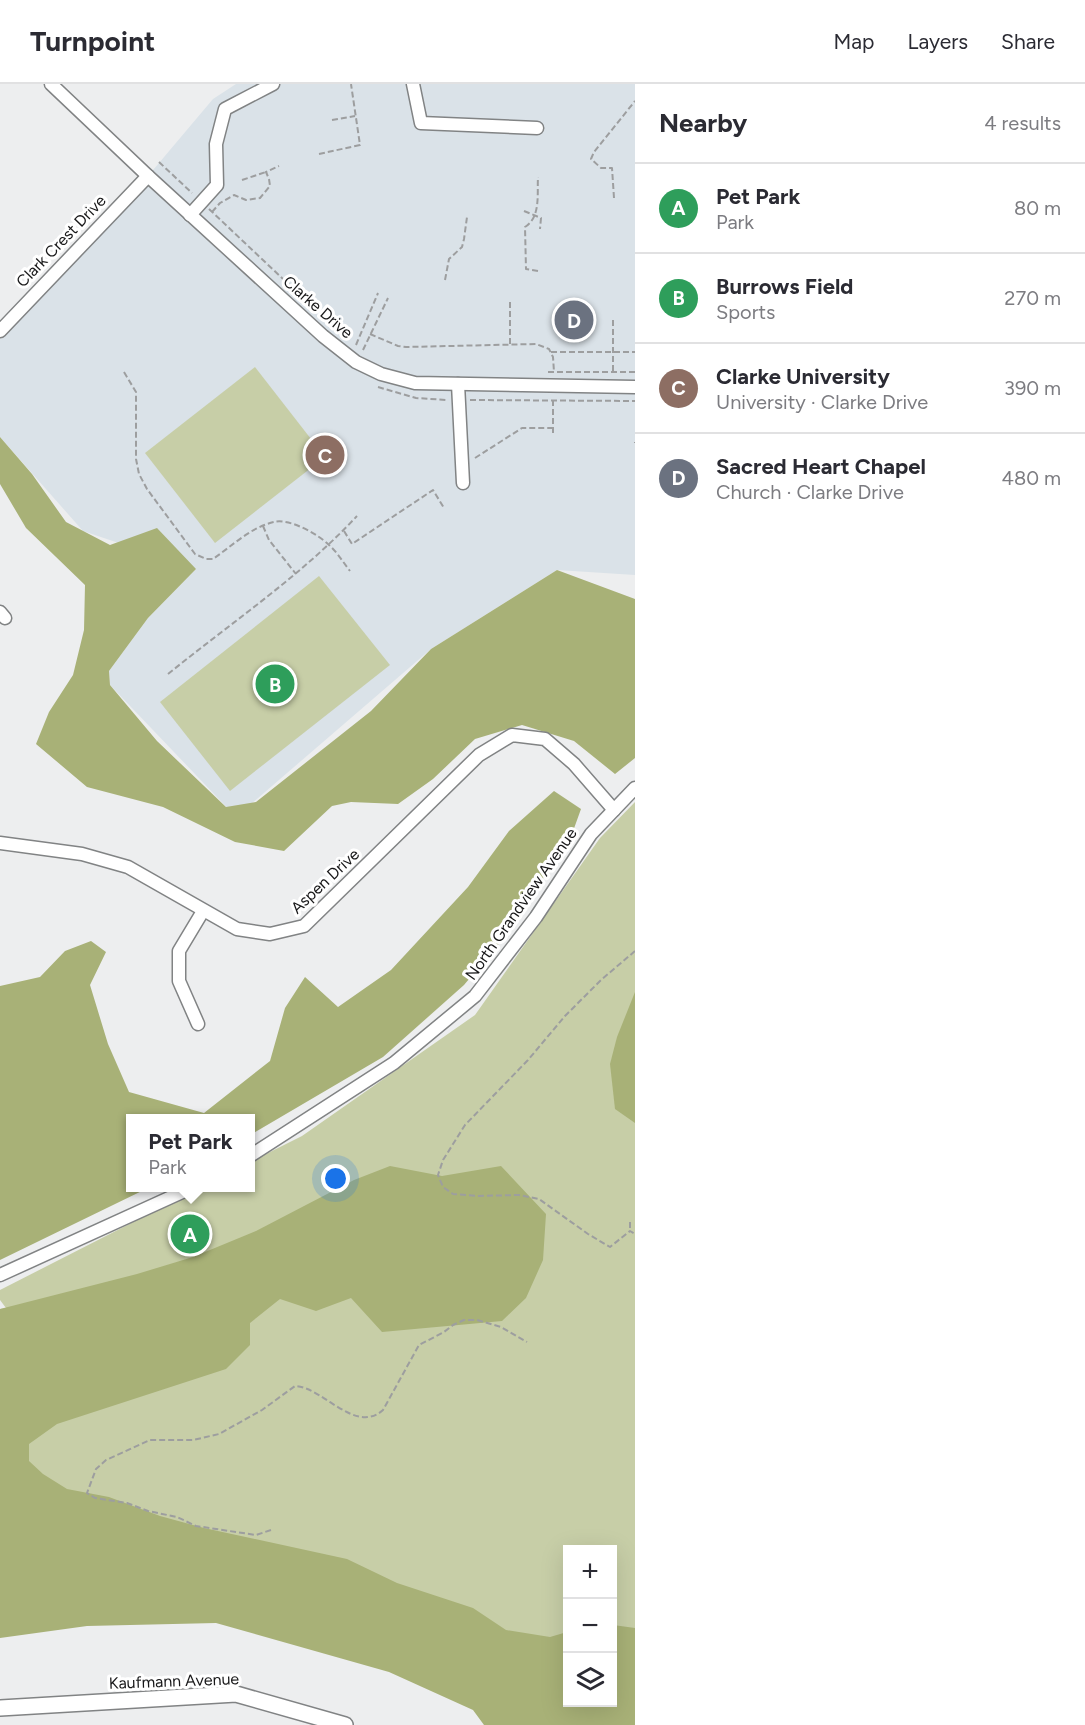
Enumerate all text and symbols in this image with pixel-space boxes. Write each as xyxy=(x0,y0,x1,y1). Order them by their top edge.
text: Turnpoint xyxy=(30,24,155,58)
text: Map xyxy=(834,29,874,54)
text: Layers xyxy=(907,29,968,54)
text: Share xyxy=(1001,29,1055,54)
text: Nearby xyxy=(659,107,747,139)
text: 4 results xyxy=(984,111,1061,135)
text: Pet Park xyxy=(716,183,800,210)
street label: Clark Crest Drive xyxy=(12,191,110,291)
text: A xyxy=(671,196,686,220)
text: 80 m xyxy=(1014,196,1061,220)
text: Park xyxy=(716,210,754,234)
street label: Clarke Drive xyxy=(279,272,357,343)
text: Burrows Field xyxy=(716,273,853,300)
text: B xyxy=(672,286,685,310)
text: 270 m xyxy=(1004,286,1061,310)
pin: D xyxy=(554,298,594,342)
text: Sports xyxy=(716,300,775,324)
text: Clarke University xyxy=(716,363,890,390)
text: C xyxy=(671,376,686,400)
text: 390 m xyxy=(1004,376,1061,400)
text: University · Clarke Drive xyxy=(716,390,928,414)
pin: C xyxy=(306,432,344,478)
text: Sacred Heart Chapel xyxy=(716,453,926,480)
text: D xyxy=(672,466,686,490)
text: 480 m xyxy=(1002,466,1061,490)
text: Church · Clarke Drive xyxy=(716,480,904,504)
pin: B xyxy=(256,662,294,706)
street label: North Grandview Avenue xyxy=(461,824,581,984)
street label: Aspen Drive xyxy=(287,844,363,917)
popup xyxy=(126,1114,255,1192)
text: Pet Park xyxy=(148,1128,233,1155)
text: Park xyxy=(148,1155,186,1179)
your location xyxy=(321,1164,350,1193)
pin: A xyxy=(170,1212,210,1256)
map controls xyxy=(563,1545,617,1707)
button: + xyxy=(563,1545,617,1599)
button: − xyxy=(563,1599,617,1653)
button: layers xyxy=(563,1653,617,1707)
street label: Kaufmann Avenue xyxy=(109,1669,240,1693)

